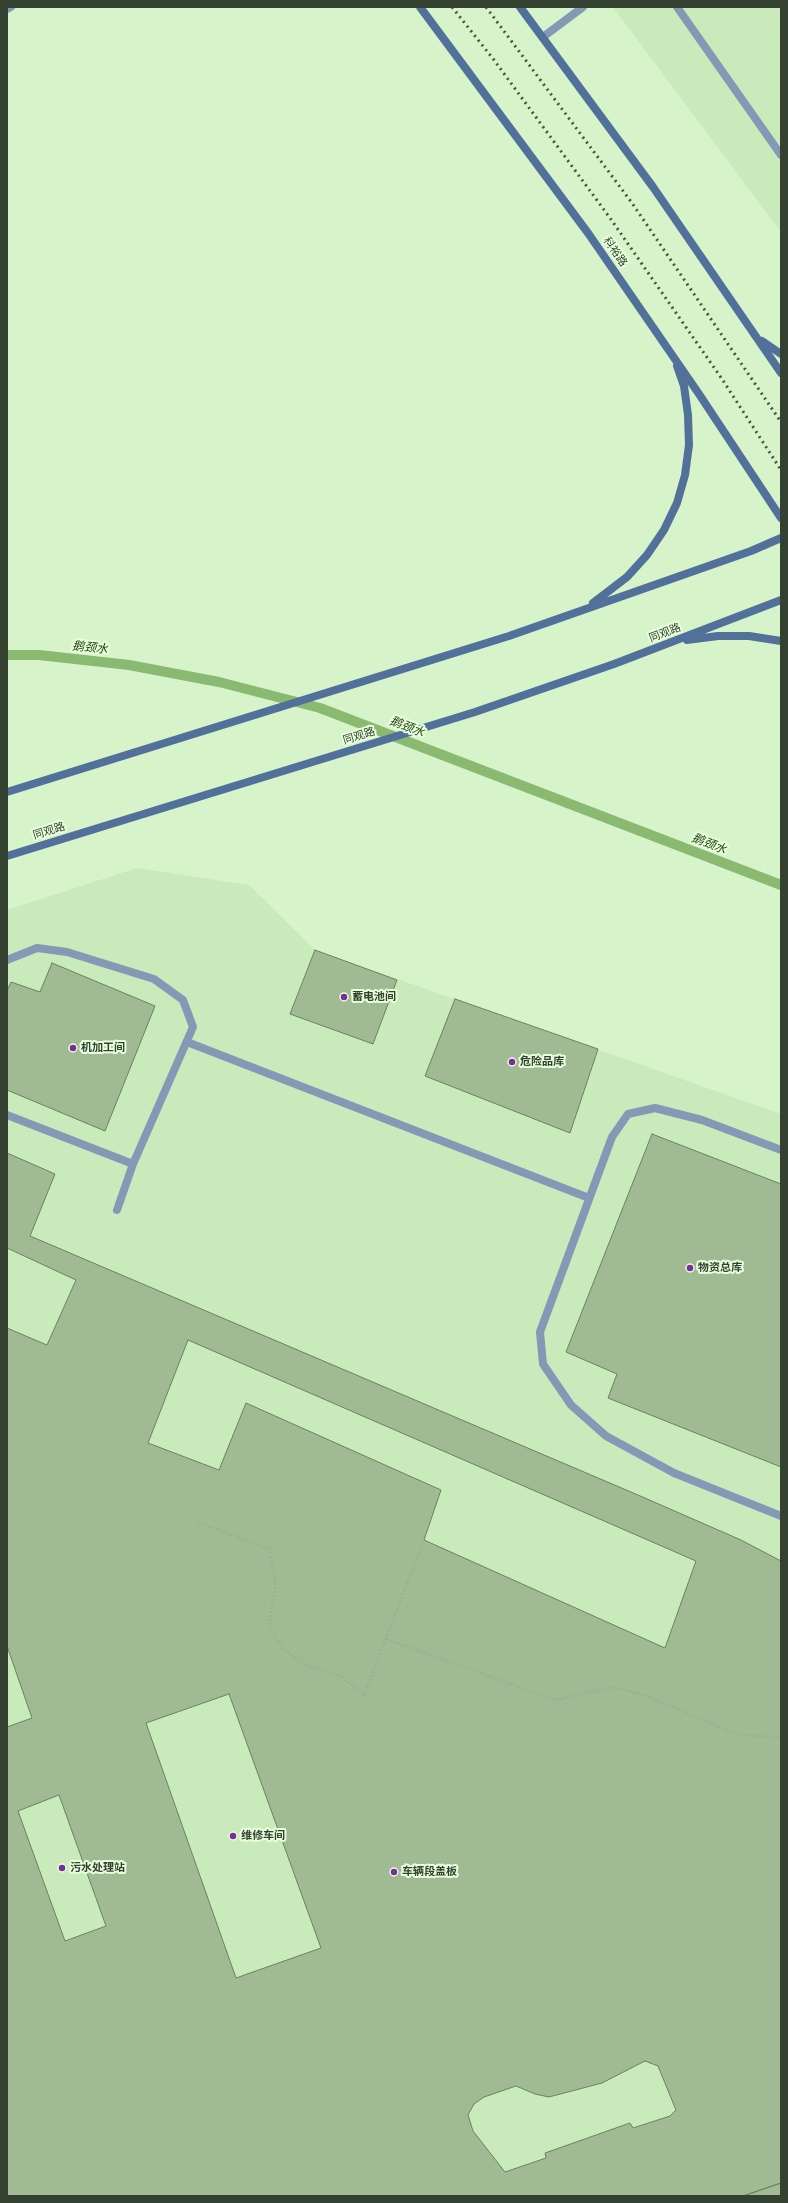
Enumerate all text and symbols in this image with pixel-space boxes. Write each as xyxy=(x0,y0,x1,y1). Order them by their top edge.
street label: 科裕路 xyxy=(600,235,630,269)
street label: 同观路 xyxy=(647,621,683,645)
water label: 鹅颈水 xyxy=(71,639,109,657)
water label: 鹅颈水 xyxy=(388,714,426,740)
street label: 同观路 xyxy=(341,725,377,747)
street label: 同观路 xyxy=(31,820,67,842)
water label: 鹅颈水 xyxy=(690,831,728,857)
place label: 蓄电池间 xyxy=(352,990,396,1004)
marker: 蓄电池间 xyxy=(339,992,349,1002)
place label: 机加工间 xyxy=(81,1041,125,1055)
marker: 机加工间 xyxy=(68,1043,78,1053)
place label: 危险品库 xyxy=(520,1055,564,1069)
marker: 危险品库 xyxy=(507,1057,517,1067)
place label: 物资总库 xyxy=(698,1261,742,1275)
marker: 物资总库 xyxy=(685,1263,695,1273)
place label: 维修车间 xyxy=(241,1829,285,1843)
marker: 维修车间 xyxy=(228,1831,238,1841)
place label: 污水处理站 xyxy=(70,1861,125,1875)
marker: 污水处理站 xyxy=(57,1863,67,1873)
place label: 车辆段盖板 xyxy=(402,1865,457,1879)
marker: 车辆段盖板 xyxy=(389,1867,399,1877)

